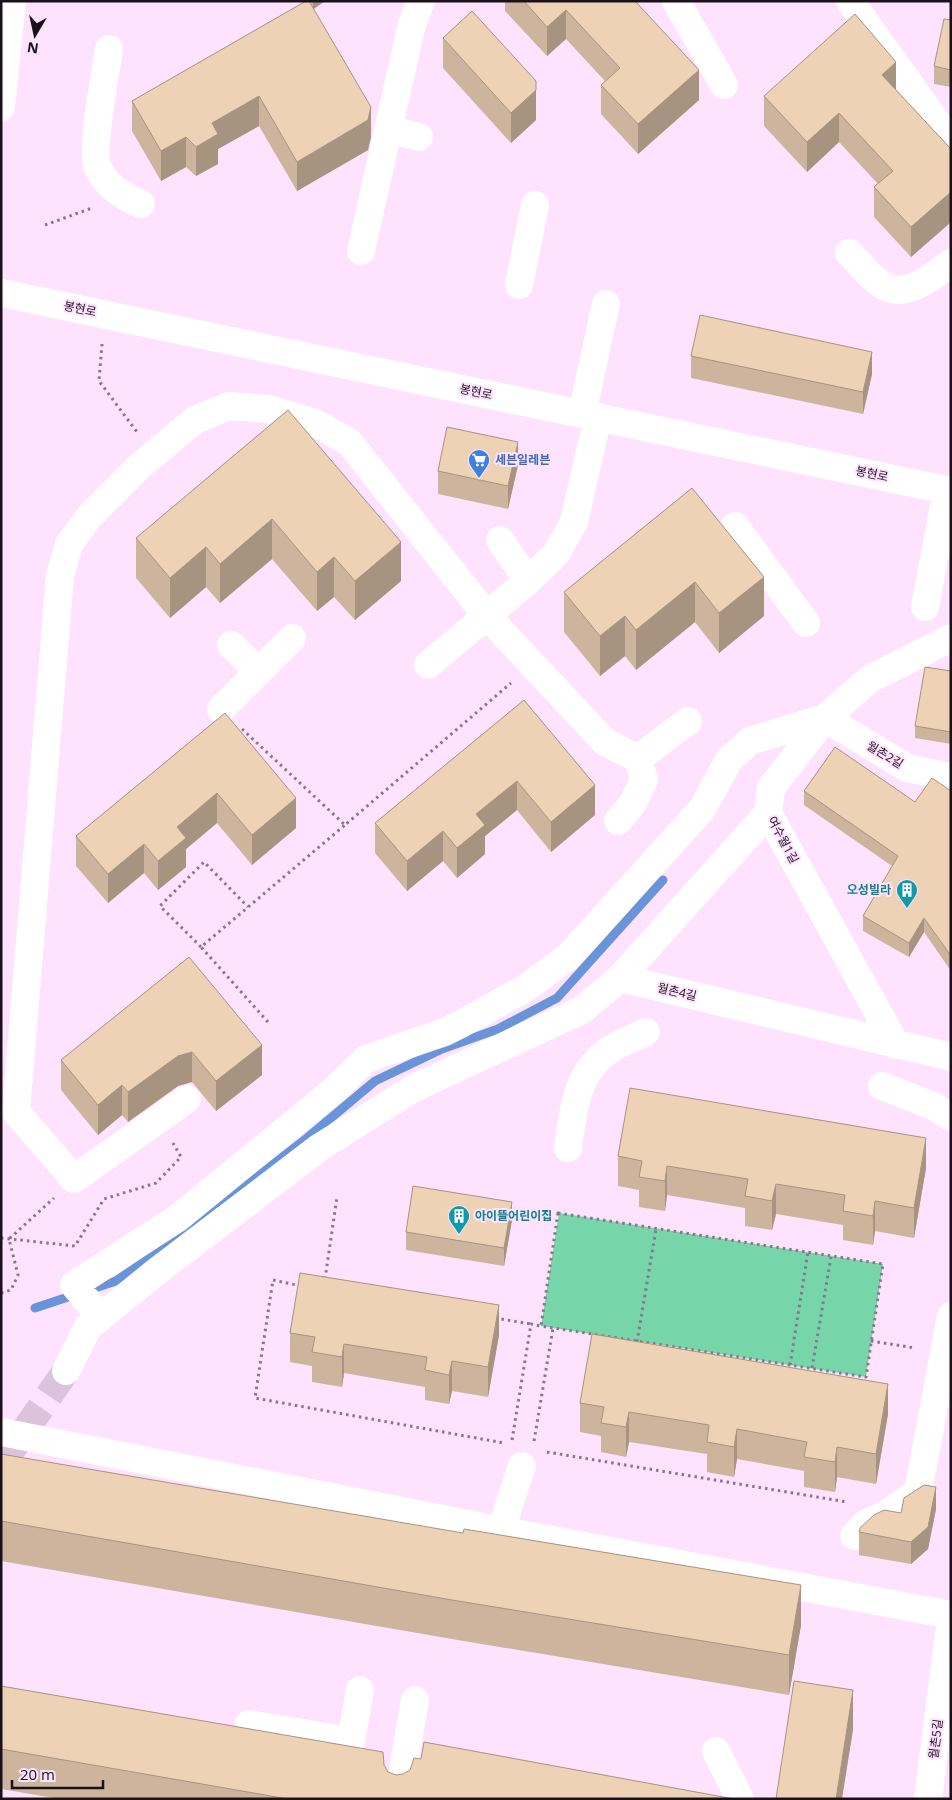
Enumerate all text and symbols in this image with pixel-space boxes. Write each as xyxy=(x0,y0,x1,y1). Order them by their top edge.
north arrow xyxy=(10,10,60,60)
text: N xyxy=(26,38,40,59)
street label: 봉현로 xyxy=(62,297,98,320)
street label: 봉현로 xyxy=(458,380,494,403)
supermarket icon: 세븐일레븐 xyxy=(467,448,491,479)
place label: 세븐일레븐 xyxy=(495,451,550,468)
street label: 봉현로 xyxy=(854,462,890,485)
street label: 월촌2길 xyxy=(864,737,907,772)
street label: 여수월1길 xyxy=(764,813,803,866)
building icon: 오성빌라 xyxy=(895,878,919,909)
place label: 오성빌라 xyxy=(847,881,891,898)
street label: 월촌4길 xyxy=(656,979,699,1004)
building icon: 아이뜰어린이집 xyxy=(447,1204,471,1235)
place label: 아이뜰어린이집 xyxy=(475,1207,552,1224)
street label: 월촌5길 xyxy=(925,1718,946,1760)
scale bar xyxy=(12,1758,104,1790)
text: 20 m xyxy=(20,1764,55,1784)

